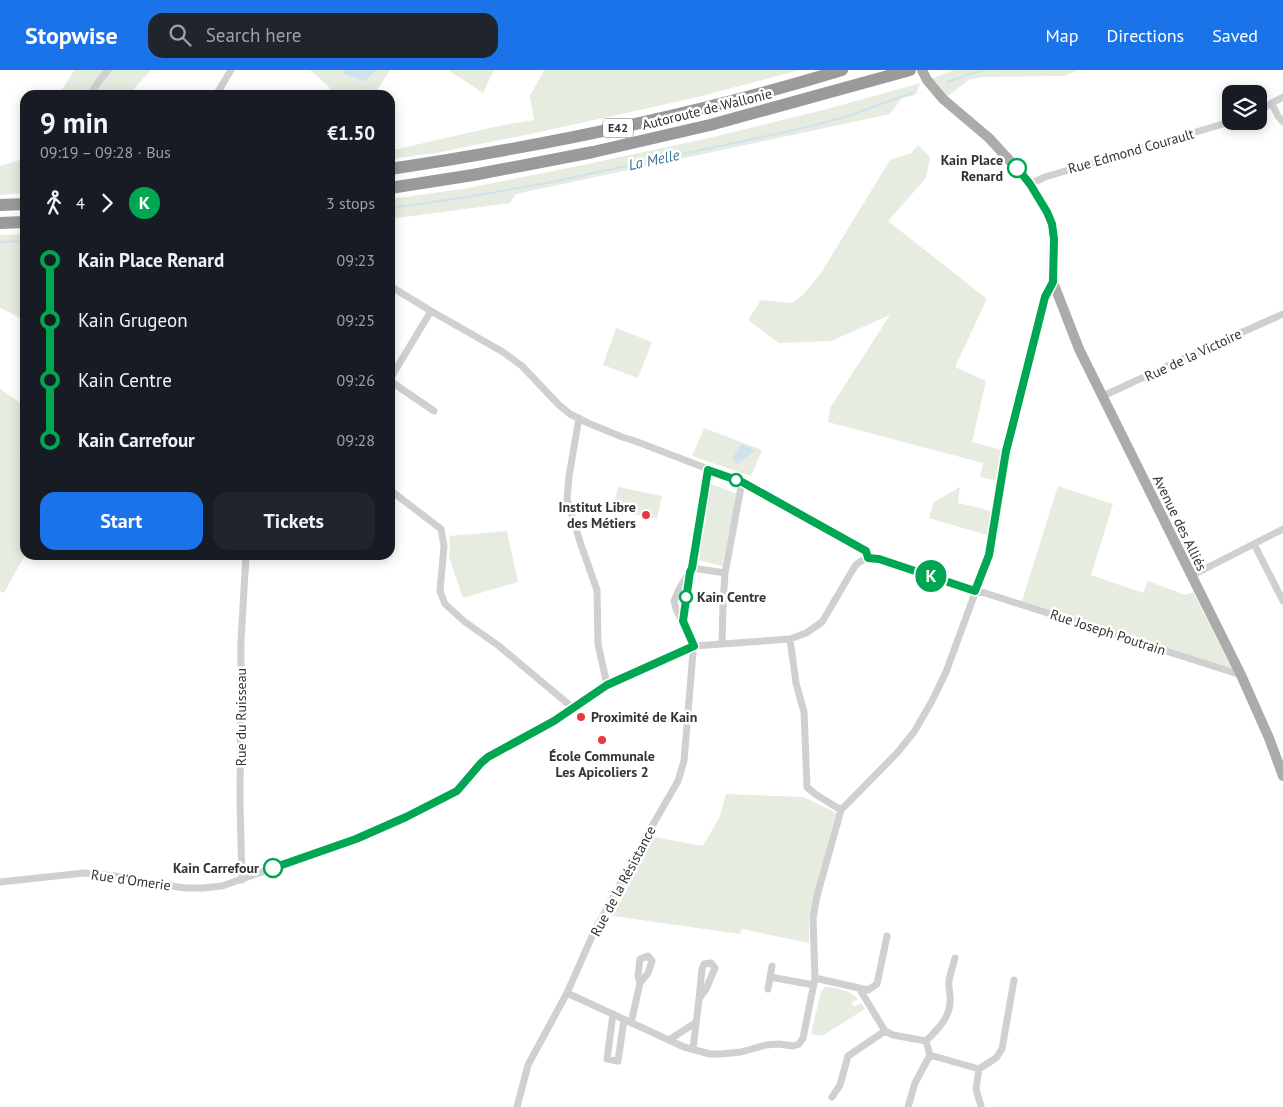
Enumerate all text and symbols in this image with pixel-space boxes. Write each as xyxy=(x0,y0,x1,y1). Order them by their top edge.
search box xyxy=(148,13,498,58)
text: Stopwise xyxy=(25,20,118,51)
icon: search xyxy=(166,21,194,49)
text: Search here xyxy=(206,23,302,47)
text: Map xyxy=(1046,24,1078,47)
text: Directions xyxy=(1106,24,1184,47)
text: Saved xyxy=(1212,24,1258,47)
street label: Autoroute de Wallonie xyxy=(640,84,774,134)
map controls xyxy=(1222,85,1267,130)
button: layers xyxy=(1222,85,1267,130)
text: 9 min xyxy=(40,104,108,141)
road number: E42 xyxy=(603,118,633,138)
text: €1.50 xyxy=(327,121,375,145)
street label: Rue Edmond Courault xyxy=(1066,124,1196,178)
text: 09:19 – 09:28 · Bus xyxy=(40,142,171,162)
water label: La Melle xyxy=(627,145,681,174)
place label: Kain Place Renard xyxy=(941,151,1003,185)
marker: Kain Place Renard xyxy=(1007,158,1027,178)
icon: walk xyxy=(40,189,68,217)
icon: forward xyxy=(93,189,121,217)
text: K xyxy=(139,191,150,214)
text: 4 xyxy=(76,193,85,213)
text: 3 stops xyxy=(326,193,375,213)
text: Kain Place Renard xyxy=(78,248,224,272)
text: 09:23 xyxy=(337,250,375,270)
text: Kain Grugeon xyxy=(78,308,188,332)
text: 09:25 xyxy=(337,310,375,330)
street label: Rue de la Victoire xyxy=(1142,325,1244,385)
text: Kain Centre xyxy=(78,368,172,392)
text: 09:26 xyxy=(337,370,375,390)
text: Kain Carrefour xyxy=(78,428,195,452)
text: 09:28 xyxy=(337,430,375,450)
street label: Avenue des Alliés xyxy=(1149,472,1211,574)
unlabelled marker xyxy=(729,473,743,487)
button: Start xyxy=(40,492,203,550)
button: Tickets xyxy=(213,492,375,550)
place label: Institut Libre des Métiers xyxy=(558,498,636,532)
marker: Institut Libre des Métiers xyxy=(640,509,652,521)
line badge: K xyxy=(915,560,947,592)
text: K xyxy=(925,564,937,587)
place label: Kain Centre xyxy=(697,588,766,606)
marker: Kain Centre xyxy=(679,590,693,604)
street label: Rue Joseph Poutrain xyxy=(1048,605,1168,659)
street label: Rue du Ruisseau xyxy=(232,668,250,766)
place label: Proximité de Kain xyxy=(591,708,697,726)
marker: Proximité de Kain xyxy=(575,711,587,723)
marker: École Communale Les Apicoliers 2 xyxy=(596,734,608,746)
place label: École Communale Les Apicoliers 2 xyxy=(549,747,655,781)
street label: Rue de la Résistance xyxy=(586,823,660,939)
marker: Kain Carrefour xyxy=(263,858,283,878)
place label: Kain Carrefour xyxy=(173,859,259,877)
street label: Rue d'Omerie xyxy=(90,866,172,894)

